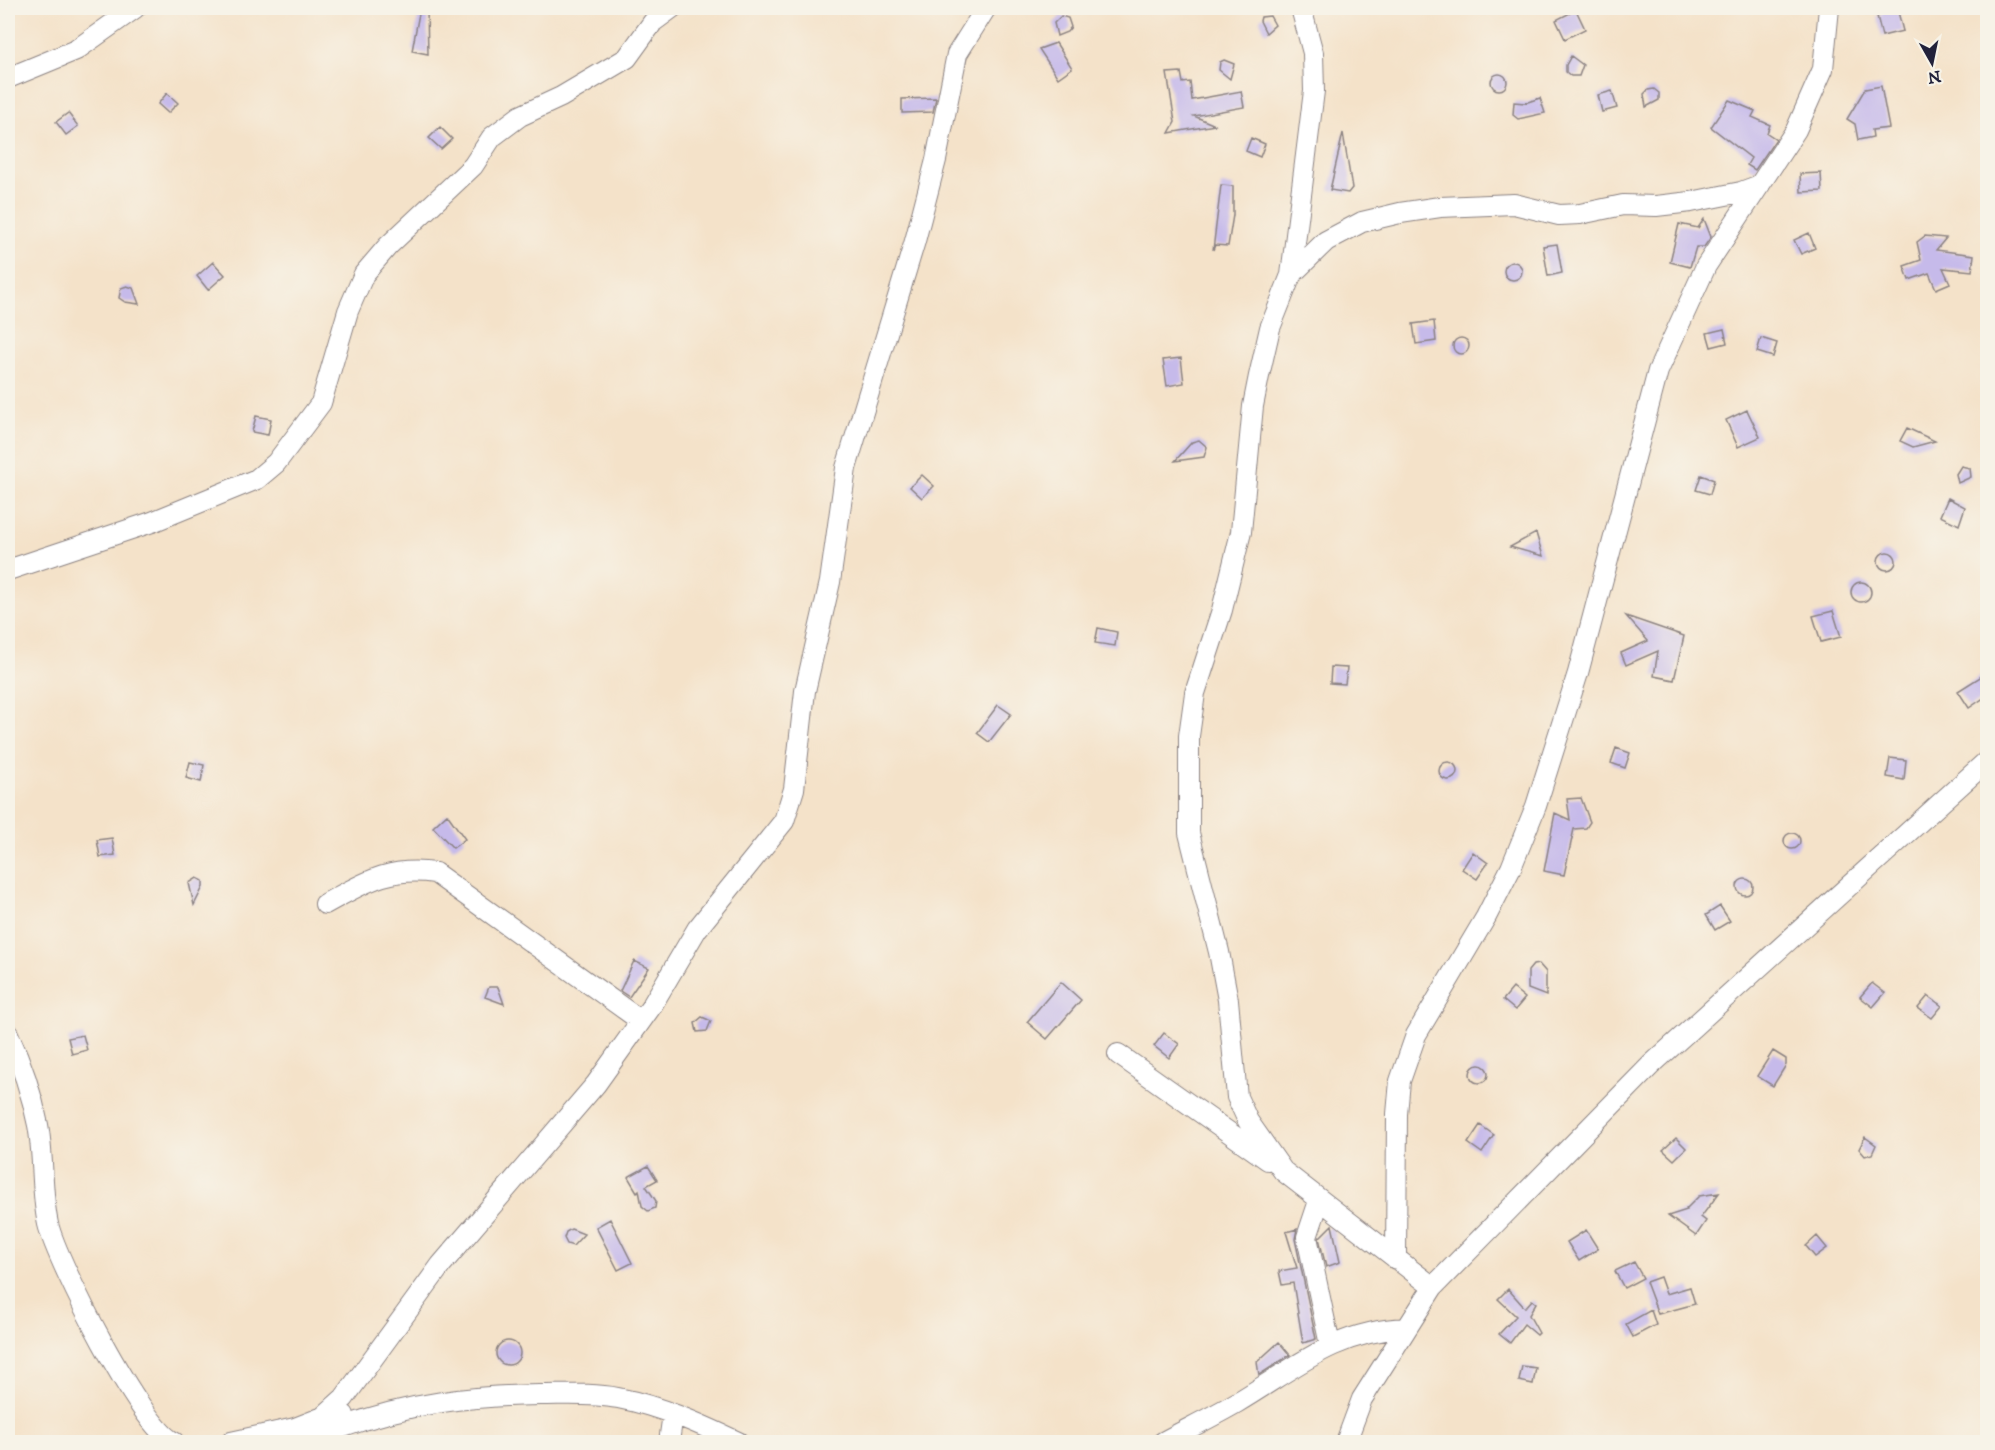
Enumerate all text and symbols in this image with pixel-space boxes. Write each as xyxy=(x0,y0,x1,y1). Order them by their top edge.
north arrow xyxy=(1902,33,1962,93)
text: N xyxy=(1926,66,1942,88)

